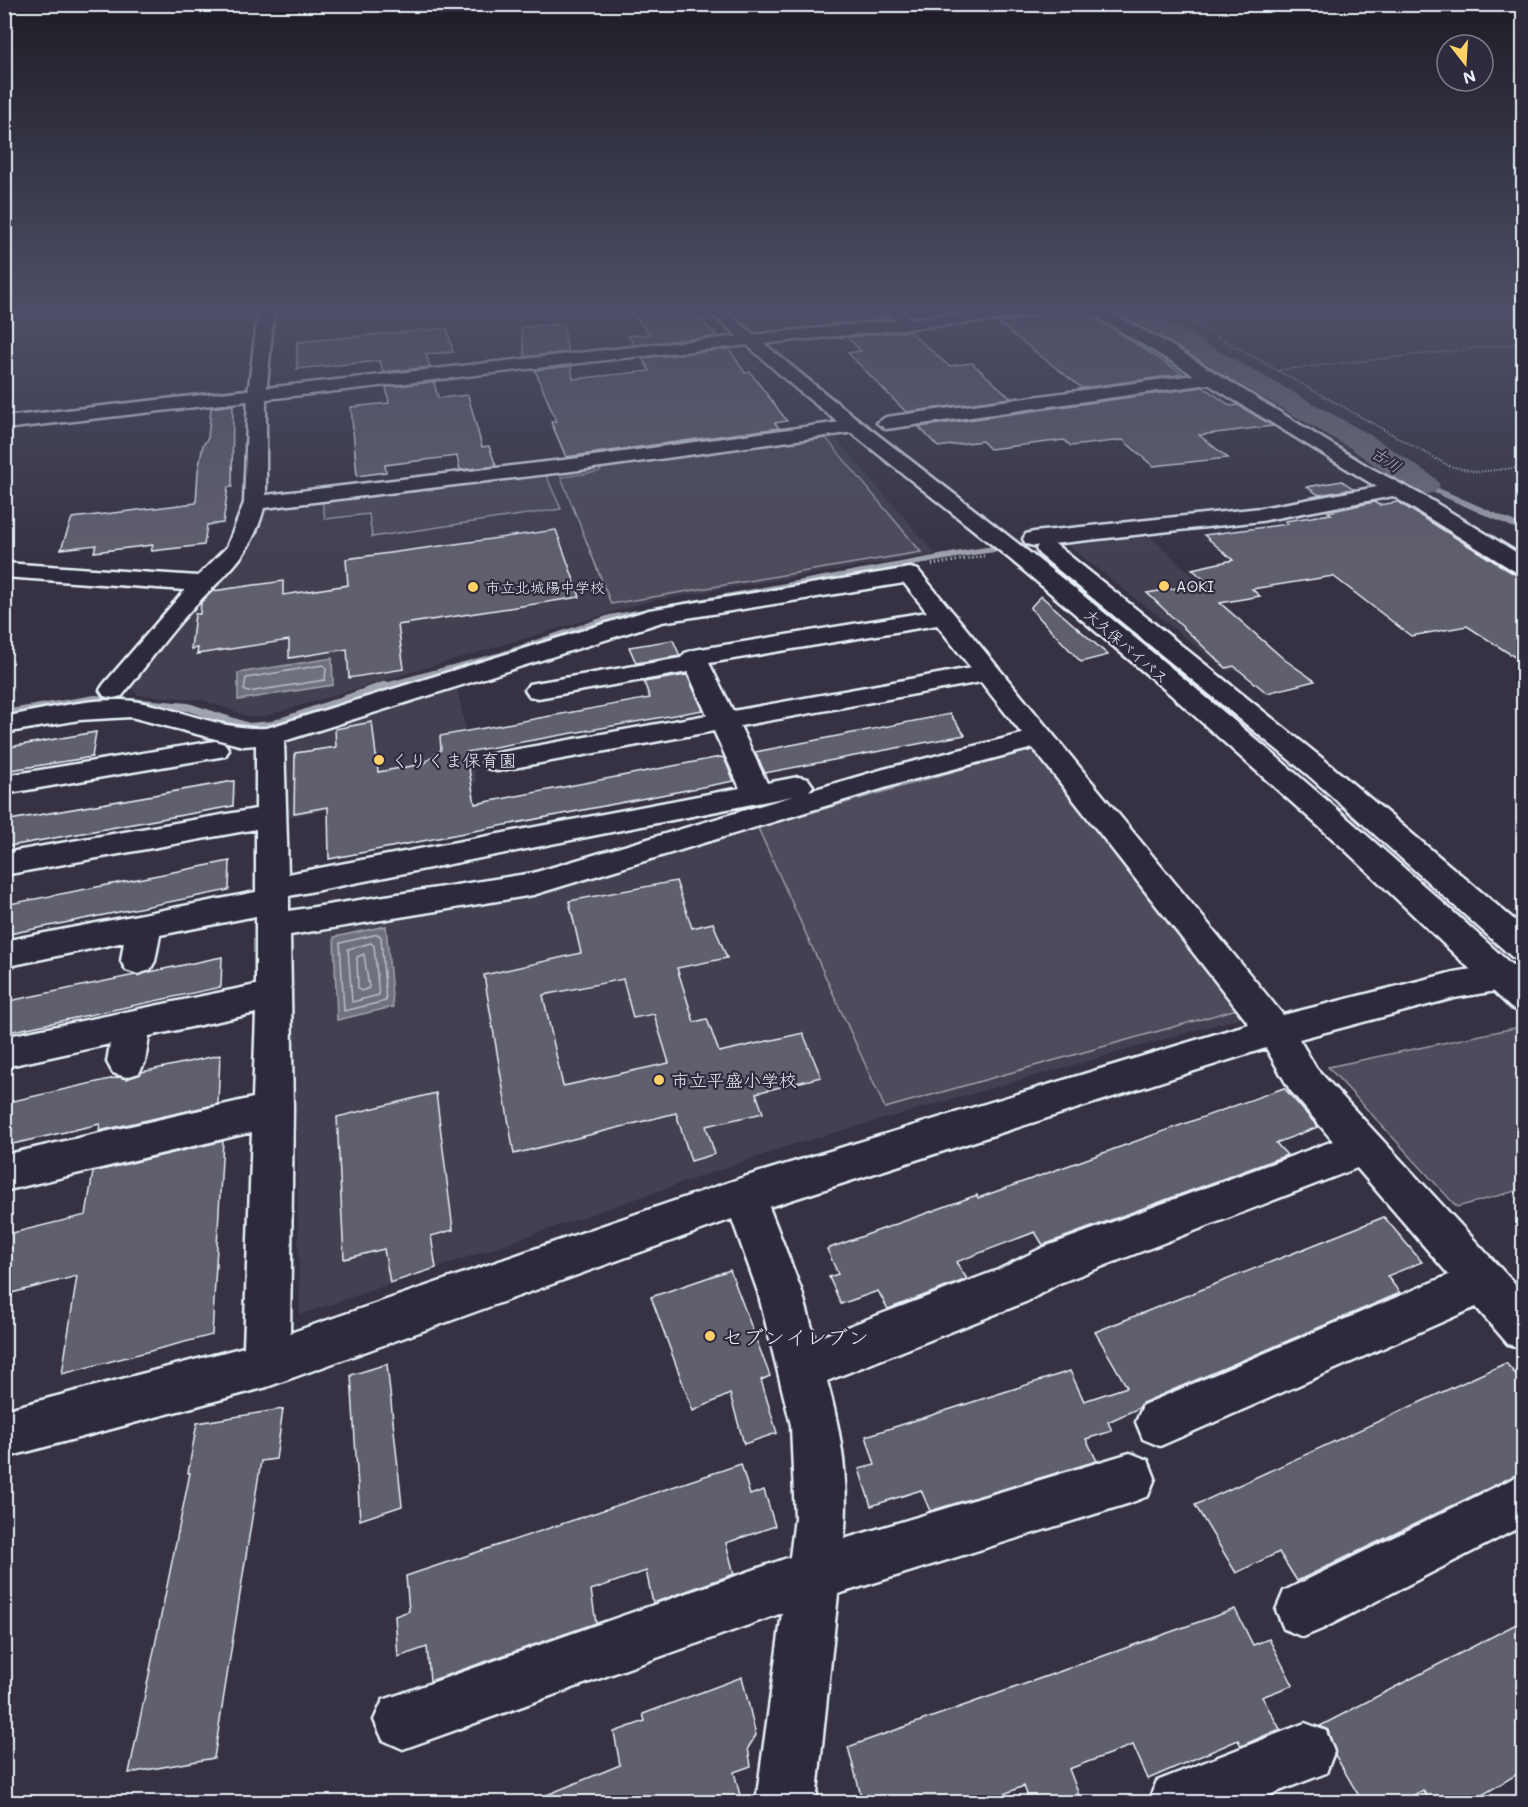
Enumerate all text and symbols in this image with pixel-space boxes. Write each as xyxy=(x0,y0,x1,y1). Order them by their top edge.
north arrow xyxy=(1435,33,1495,93)
text: N xyxy=(1461,66,1478,90)
water label: 古川 xyxy=(1368,441,1406,477)
place label: AOKI xyxy=(1176,576,1214,596)
place label: 市立北城陽中学校 xyxy=(485,577,605,597)
marker: AOKI xyxy=(1157,579,1171,593)
marker: 市立北城陽中学校 xyxy=(466,580,480,594)
street label: 大久保バイパス xyxy=(1081,604,1173,688)
place label: くりくま保育園 xyxy=(391,748,517,772)
marker: くりくま保育園 xyxy=(372,753,386,767)
place label: 市立平盛小学校 xyxy=(671,1068,797,1092)
marker: 市立平盛小学校 xyxy=(652,1073,666,1087)
place label: セブンイレブン xyxy=(722,1323,869,1350)
marker: セブンイレブン xyxy=(703,1329,717,1343)

